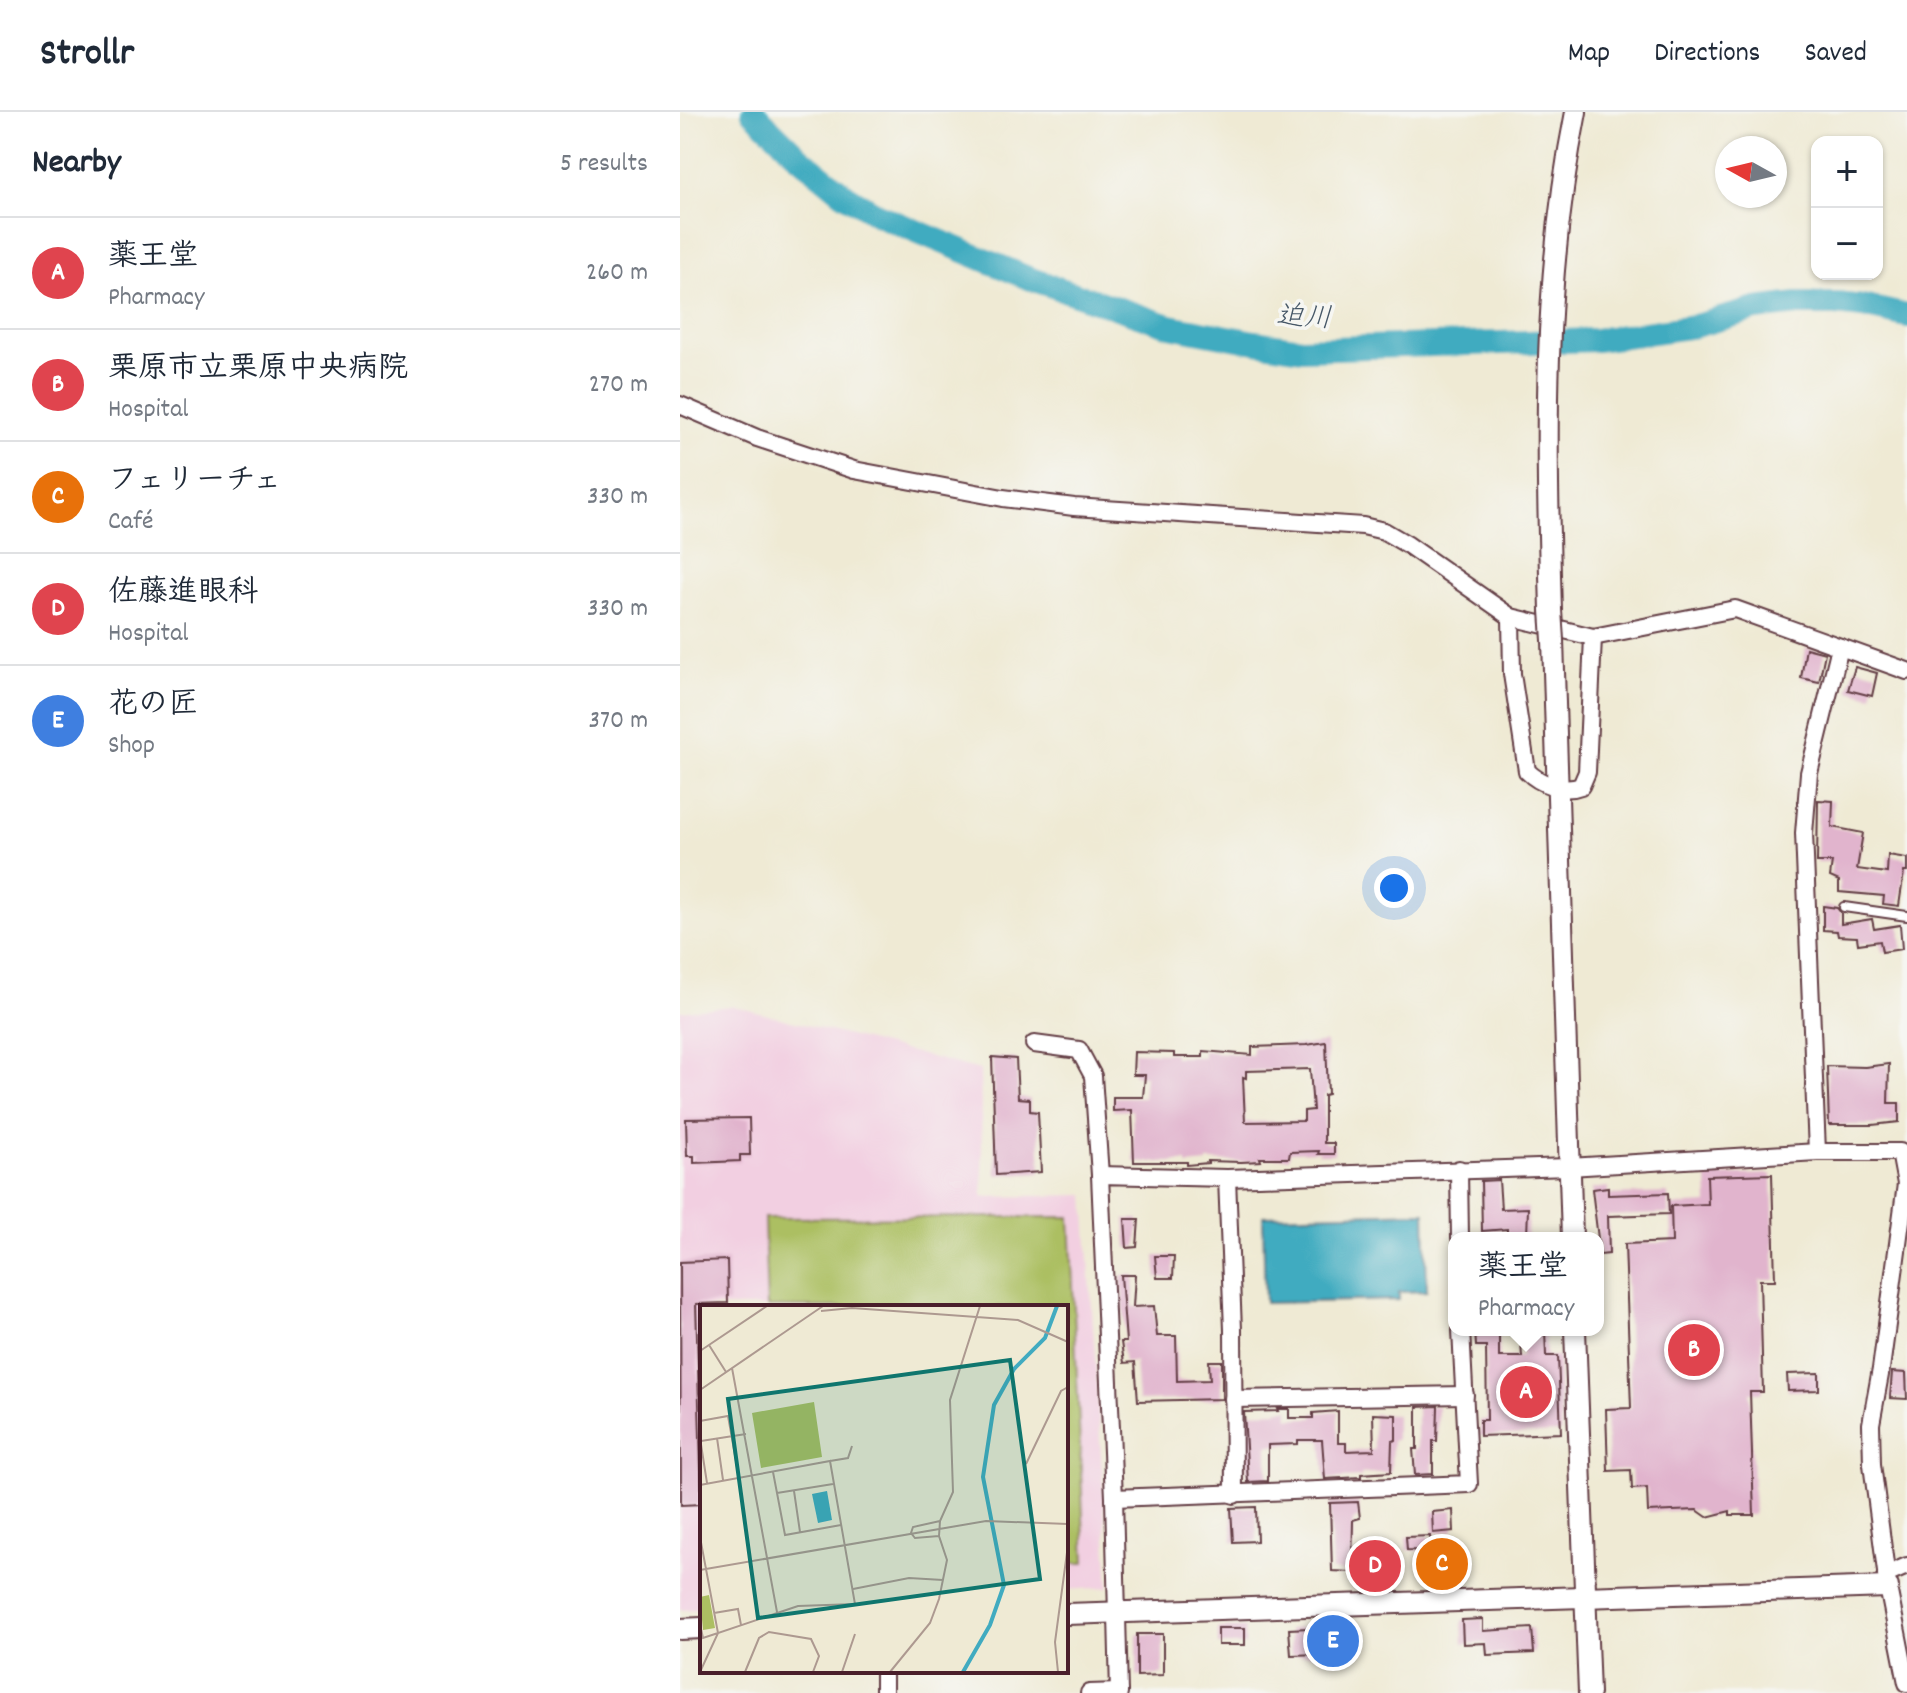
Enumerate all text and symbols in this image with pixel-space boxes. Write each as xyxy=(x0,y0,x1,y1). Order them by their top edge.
text: Strollr xyxy=(40,28,134,83)
text: Map xyxy=(1568,35,1610,75)
text: Directions xyxy=(1654,35,1760,75)
text: Saved xyxy=(1804,35,1867,75)
north arrow xyxy=(1715,136,1787,208)
map controls xyxy=(1811,136,1883,280)
button: + xyxy=(1811,136,1883,208)
text: Nearby xyxy=(32,140,121,189)
text: 5 results xyxy=(560,146,648,183)
button: − xyxy=(1811,208,1883,280)
text: 薬王堂 xyxy=(108,237,198,280)
text: A xyxy=(51,255,65,292)
text: 260 m xyxy=(586,255,648,292)
text: Pharmacy xyxy=(108,280,205,317)
water label: 迫川 xyxy=(1275,299,1333,341)
text: 栗原市立栗原中央病院 xyxy=(108,349,408,392)
text: B xyxy=(52,367,64,404)
text: 270 m xyxy=(589,367,648,404)
text: Hospital xyxy=(108,392,189,429)
text: フェリーチェ xyxy=(108,461,282,504)
text: C xyxy=(52,479,64,516)
text: 330 m xyxy=(587,479,648,516)
text: Café xyxy=(108,504,153,541)
text: 佐藤進眼科 xyxy=(108,573,258,616)
text: D xyxy=(51,591,65,628)
text: 330 m xyxy=(587,591,648,628)
text: Hospital xyxy=(108,616,189,653)
text: 花の匠 xyxy=(108,685,198,728)
text: E xyxy=(52,703,64,740)
text: 370 m xyxy=(589,703,648,740)
text: Shop xyxy=(108,728,155,765)
your location xyxy=(1374,868,1414,908)
popup xyxy=(1448,1232,1604,1336)
text: 薬王堂 xyxy=(1478,1248,1568,1291)
text: Pharmacy xyxy=(1478,1291,1574,1328)
inset map xyxy=(700,1305,1068,1673)
pin: B xyxy=(1668,1320,1720,1380)
pin: A xyxy=(1500,1362,1552,1422)
pin: C xyxy=(1416,1534,1468,1594)
pin: D xyxy=(1349,1536,1401,1596)
pin: E xyxy=(1307,1611,1359,1671)

